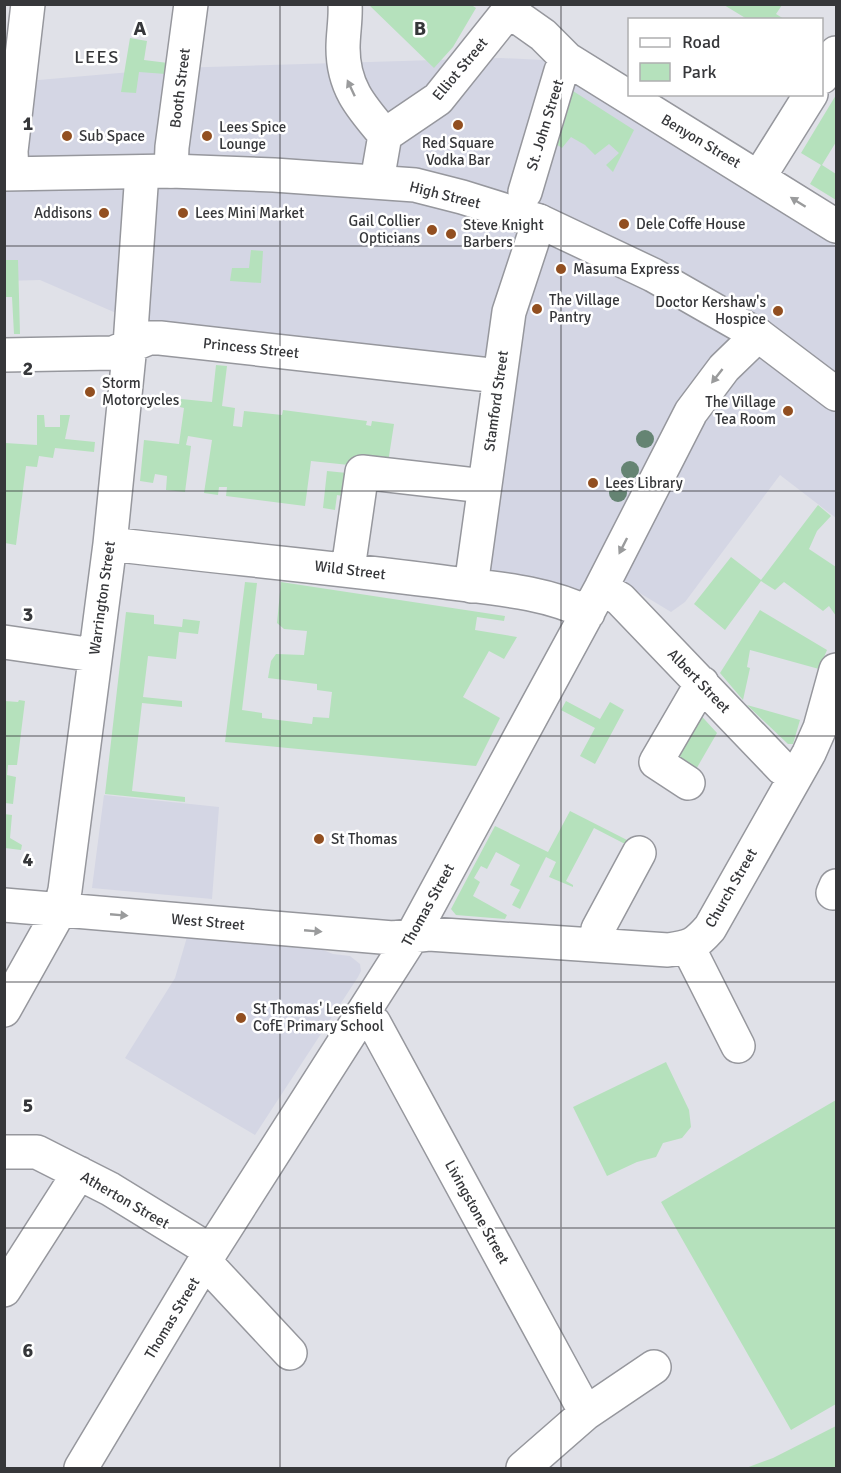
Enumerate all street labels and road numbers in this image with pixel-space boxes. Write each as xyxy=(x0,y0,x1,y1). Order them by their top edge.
street label: Elliot Street xyxy=(429,34,491,104)
street label: Booth Street xyxy=(166,47,194,129)
street label: St. John Street xyxy=(523,77,567,173)
street label: Benyon Street xyxy=(658,110,744,172)
street label: High Street xyxy=(408,177,482,213)
street label: Princess Street xyxy=(202,334,300,362)
street label: Stamford Street xyxy=(480,349,512,453)
street label: Warrington Street xyxy=(85,540,119,656)
street label: Wild Street xyxy=(313,557,387,583)
street label: Albert Street xyxy=(664,645,734,717)
street label: Church Street xyxy=(701,845,761,931)
street label: Thomas Street xyxy=(398,860,458,950)
street label: West Street xyxy=(170,910,246,934)
street label: Livingstone Street xyxy=(441,1157,513,1267)
street label: Atherton Street xyxy=(78,1167,172,1233)
street label: Thomas Street xyxy=(141,1274,203,1362)

